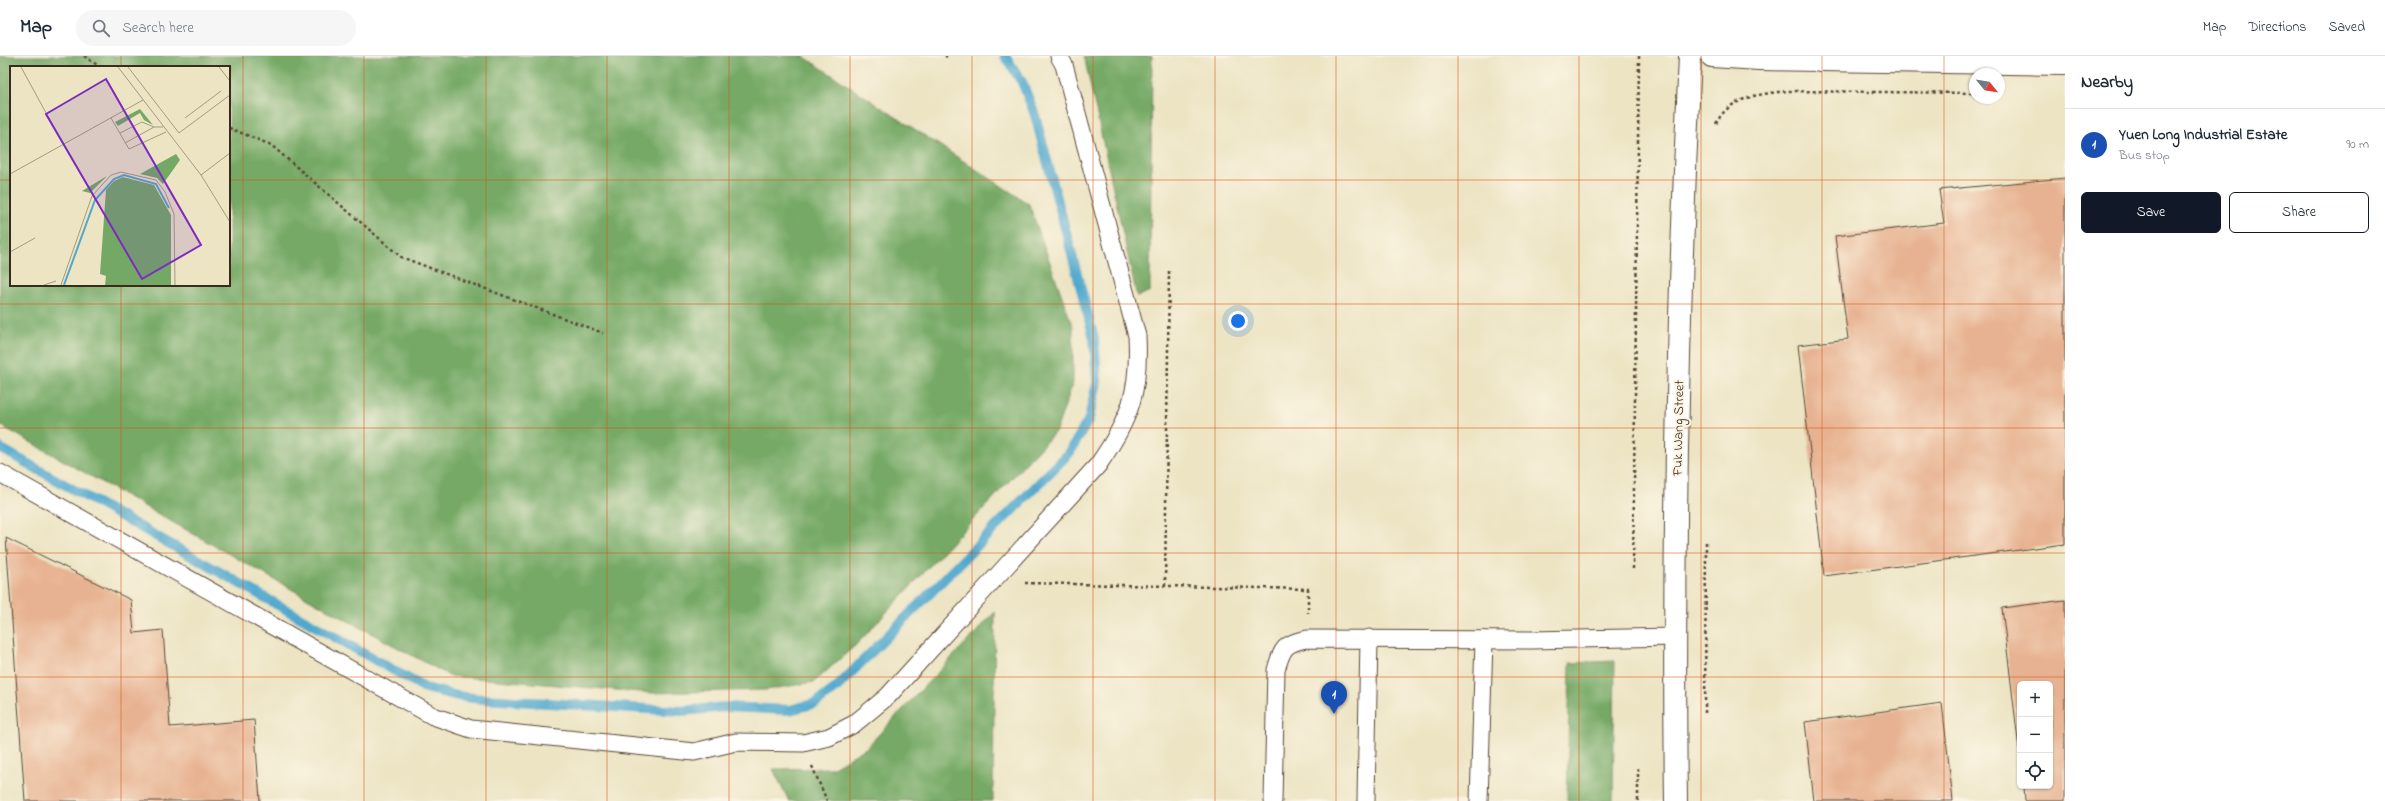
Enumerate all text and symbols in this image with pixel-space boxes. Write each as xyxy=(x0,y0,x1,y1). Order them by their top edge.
search box xyxy=(76,10,356,46)
text: Map xyxy=(20,14,52,41)
icon: search xyxy=(90,17,112,39)
text: Search here xyxy=(122,17,194,39)
text: Map xyxy=(2203,17,2226,38)
text: Directions xyxy=(2248,17,2306,38)
text: Saved xyxy=(2328,17,2365,38)
inset map xyxy=(10,66,230,286)
north arrow xyxy=(1969,68,2005,104)
text: Nearby xyxy=(2081,70,2133,95)
text: Yuen Long Industrial Estate xyxy=(2119,124,2287,146)
text: 1 xyxy=(2092,135,2096,154)
text: 90 m xyxy=(2346,135,2369,154)
text: Bus stop xyxy=(2119,146,2170,165)
button: Save xyxy=(2081,192,2221,233)
button: Share xyxy=(2229,192,2369,233)
your location xyxy=(1228,311,1248,331)
street label: Fuk Wang Street xyxy=(1668,379,1691,477)
pin: 1 xyxy=(1321,681,1347,714)
map controls xyxy=(2017,681,2053,789)
button: + xyxy=(2017,681,2053,717)
button: − xyxy=(2017,717,2053,753)
button: locate xyxy=(2017,753,2053,789)

